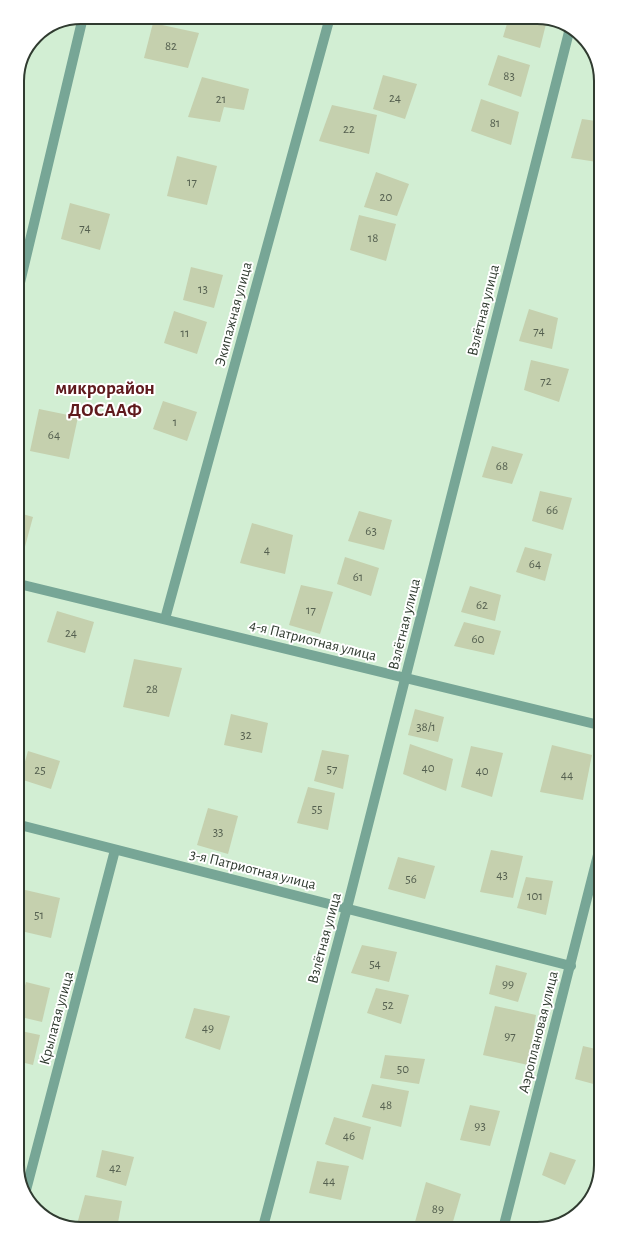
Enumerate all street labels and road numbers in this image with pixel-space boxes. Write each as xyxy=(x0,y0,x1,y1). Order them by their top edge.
street label: Экипажная улица xyxy=(212,260,255,368)
street label: Взлётная улица xyxy=(465,263,502,357)
street label: Взлётная улица xyxy=(386,577,423,671)
street label: 4-я Патриотная улица xyxy=(248,617,378,664)
street label: 3-я Патриотная улица xyxy=(188,847,318,892)
street label: Взлётная улица xyxy=(305,891,344,985)
street label: Аэроплановая улица xyxy=(516,969,561,1095)
street label: Крылатая улица xyxy=(37,970,76,1067)

